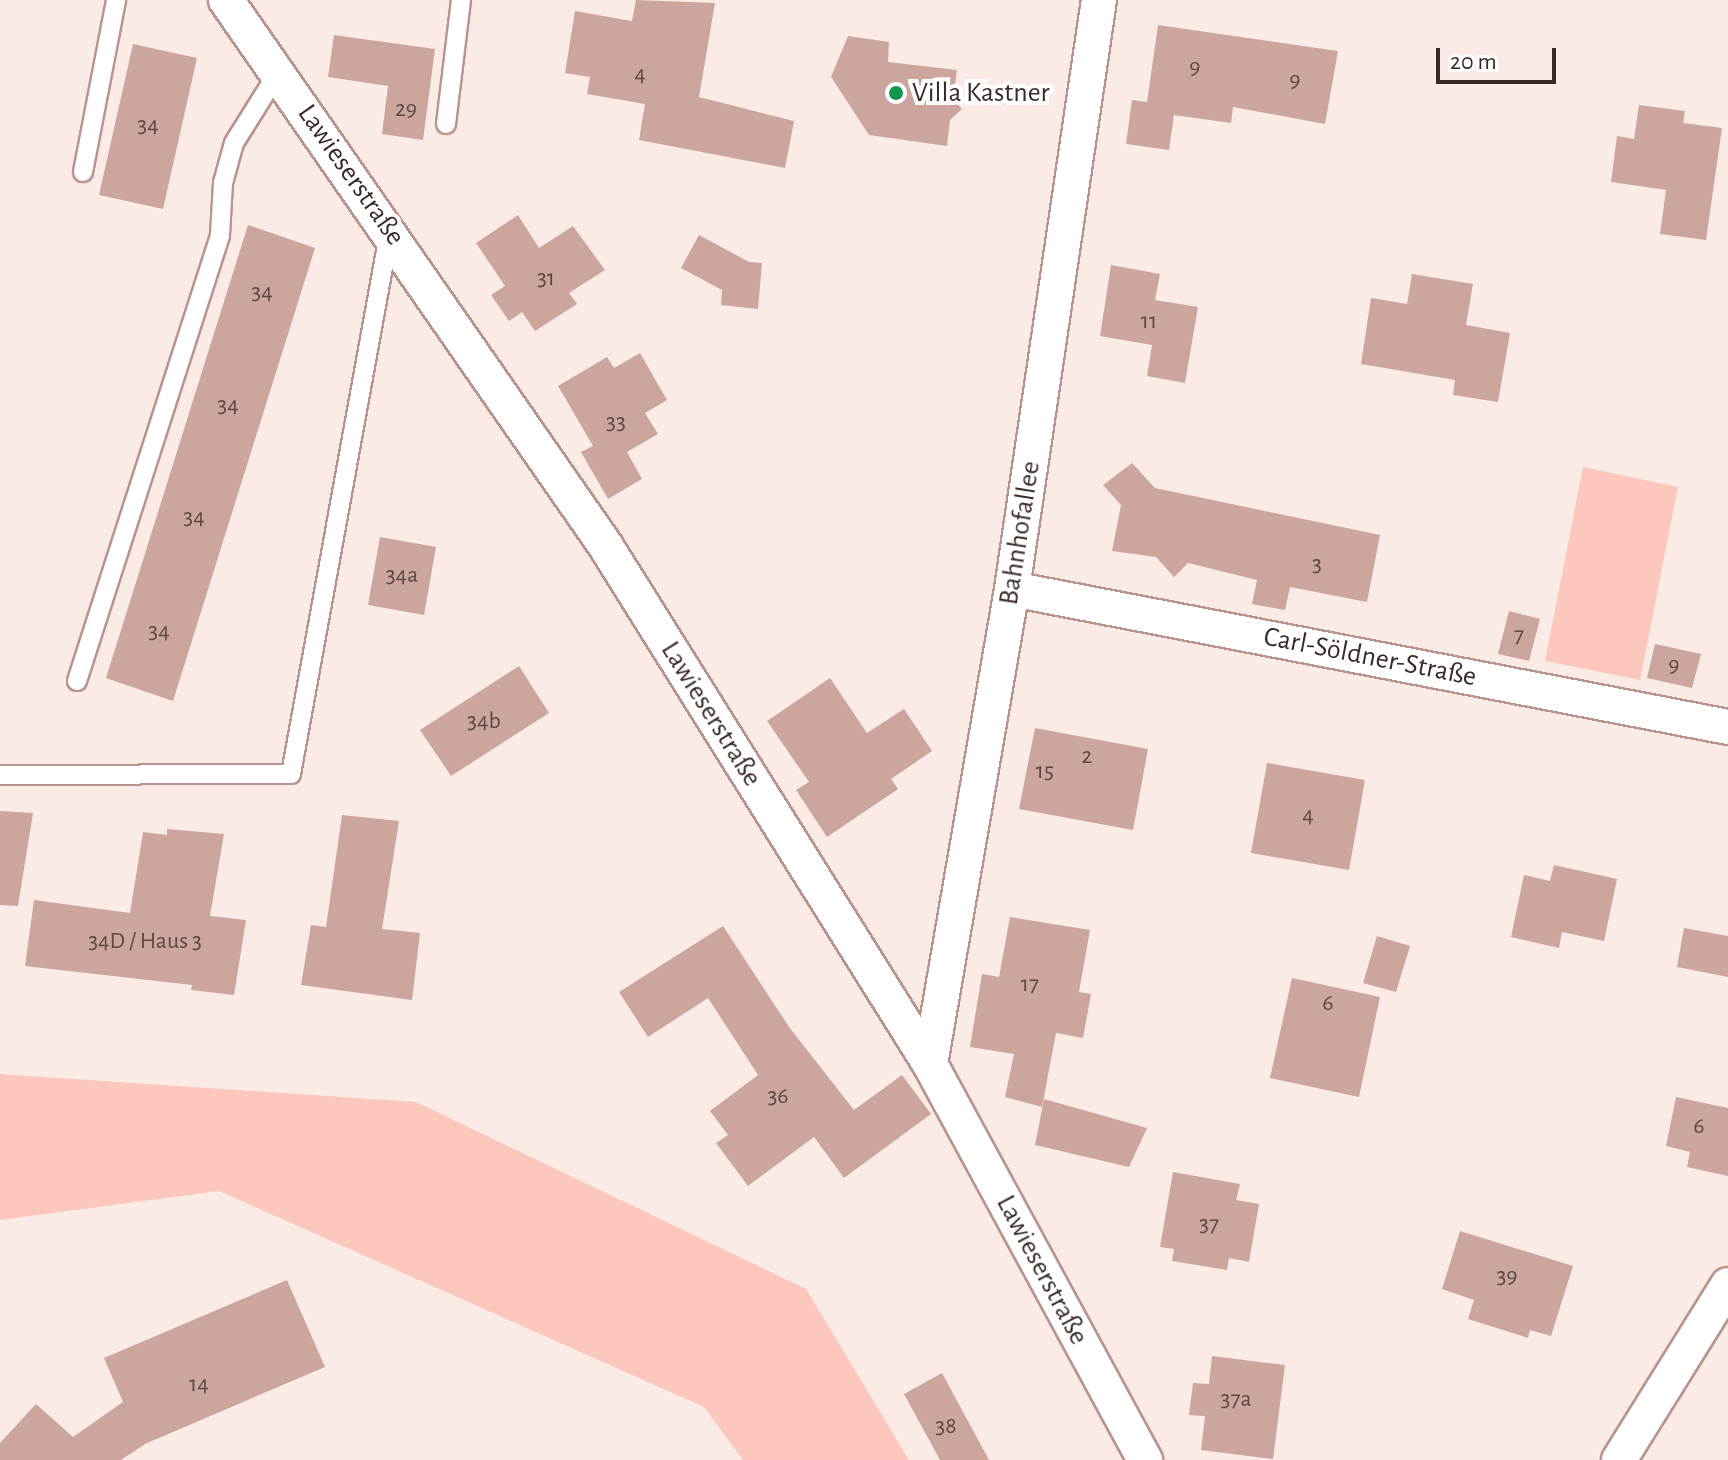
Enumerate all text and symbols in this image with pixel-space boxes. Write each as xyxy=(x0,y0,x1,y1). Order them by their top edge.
scale bar xyxy=(1440,32,1560,82)
text: 20 m xyxy=(1450,50,1497,74)
house number: 9 xyxy=(1189,54,1201,82)
house number: 4 xyxy=(634,61,646,89)
house number: 9 xyxy=(1289,67,1301,95)
place label: Villa Kastner xyxy=(912,76,1050,110)
marker: Villa Kastner xyxy=(887,84,905,102)
house number: 29 xyxy=(395,96,417,124)
street label: Lawieserstraße xyxy=(290,98,412,252)
house number: 34 xyxy=(137,112,159,140)
house number: 31 xyxy=(537,265,555,293)
house number: 34 xyxy=(251,279,273,307)
house number: 11 xyxy=(1141,308,1157,336)
house number: 34 xyxy=(217,392,239,420)
house number: 33 xyxy=(606,409,626,437)
street label: Bahnhofallee xyxy=(992,459,1048,607)
house number: 34 xyxy=(183,504,205,532)
house number: 3 xyxy=(1312,551,1322,579)
house number: 34a xyxy=(386,562,418,590)
house number: 34 xyxy=(148,618,170,646)
street label: Carl-Söldner-Straße xyxy=(1261,620,1479,694)
house number: 7 xyxy=(1514,622,1524,650)
street label: Lawieserstraße xyxy=(653,635,769,793)
house number: 9 xyxy=(1668,652,1680,680)
house number: 34b xyxy=(467,708,501,736)
house number: 2 xyxy=(1082,743,1092,771)
house number: 15 xyxy=(1036,758,1054,786)
house number: 4 xyxy=(1302,802,1314,830)
house number: 34D / Haus 3 xyxy=(88,928,202,956)
house number: 17 xyxy=(1021,971,1039,999)
house number: 6 xyxy=(1322,990,1334,1018)
house number: 36 xyxy=(767,1083,789,1111)
house number: 6 xyxy=(1693,1113,1705,1141)
street label: Lawieserstraße xyxy=(989,1189,1095,1351)
house number: 37 xyxy=(1199,1211,1219,1239)
house number: 39 xyxy=(1496,1263,1518,1291)
house number: 14 xyxy=(189,1371,209,1399)
house number: 37a xyxy=(1221,1386,1251,1414)
house number: 38 xyxy=(935,1413,957,1441)

